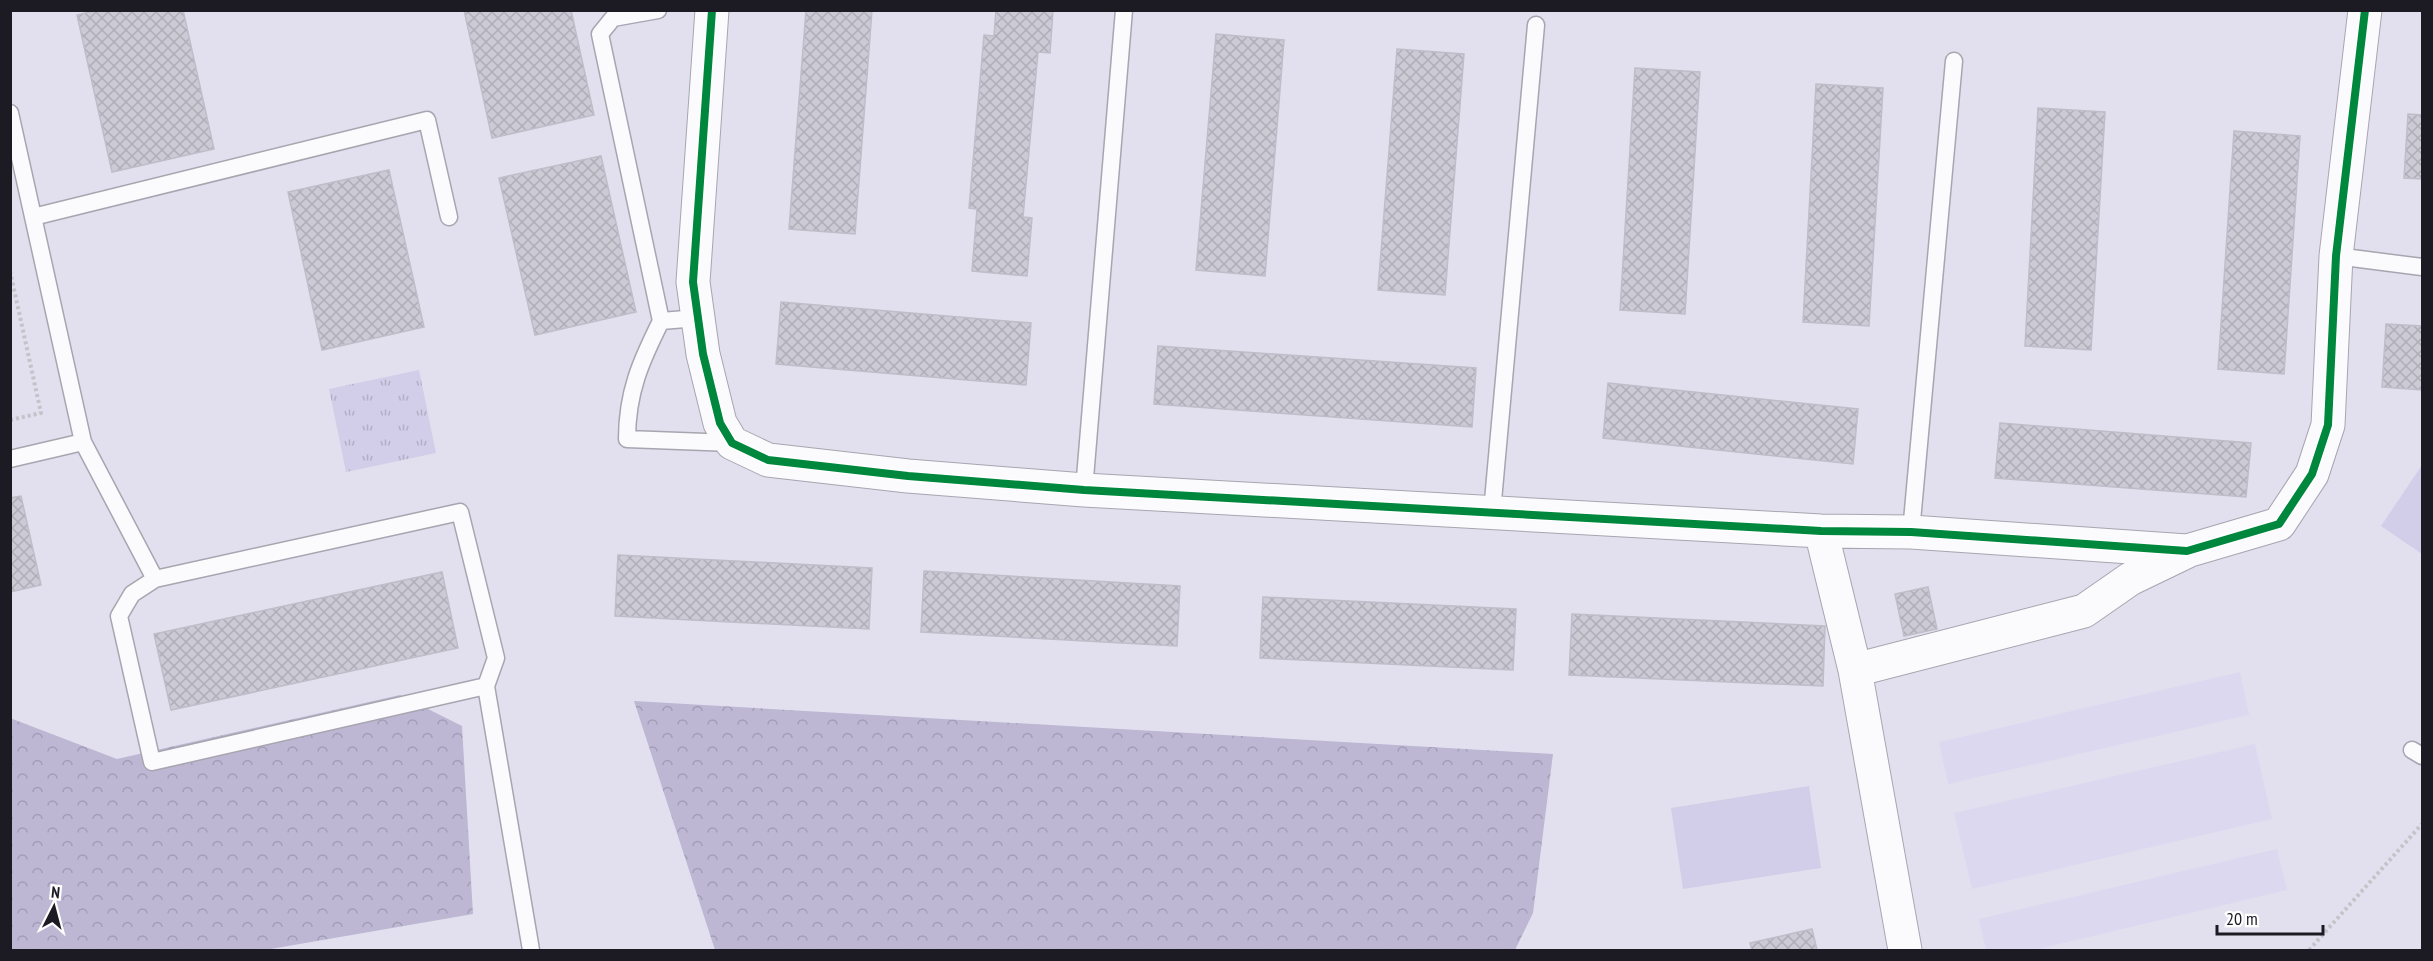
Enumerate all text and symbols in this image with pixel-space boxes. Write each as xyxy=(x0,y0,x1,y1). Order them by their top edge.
north arrow xyxy=(24,877,84,937)
text: N xyxy=(50,882,61,902)
scale bar xyxy=(2217,898,2324,936)
text: 20 m xyxy=(2226,907,2258,930)

